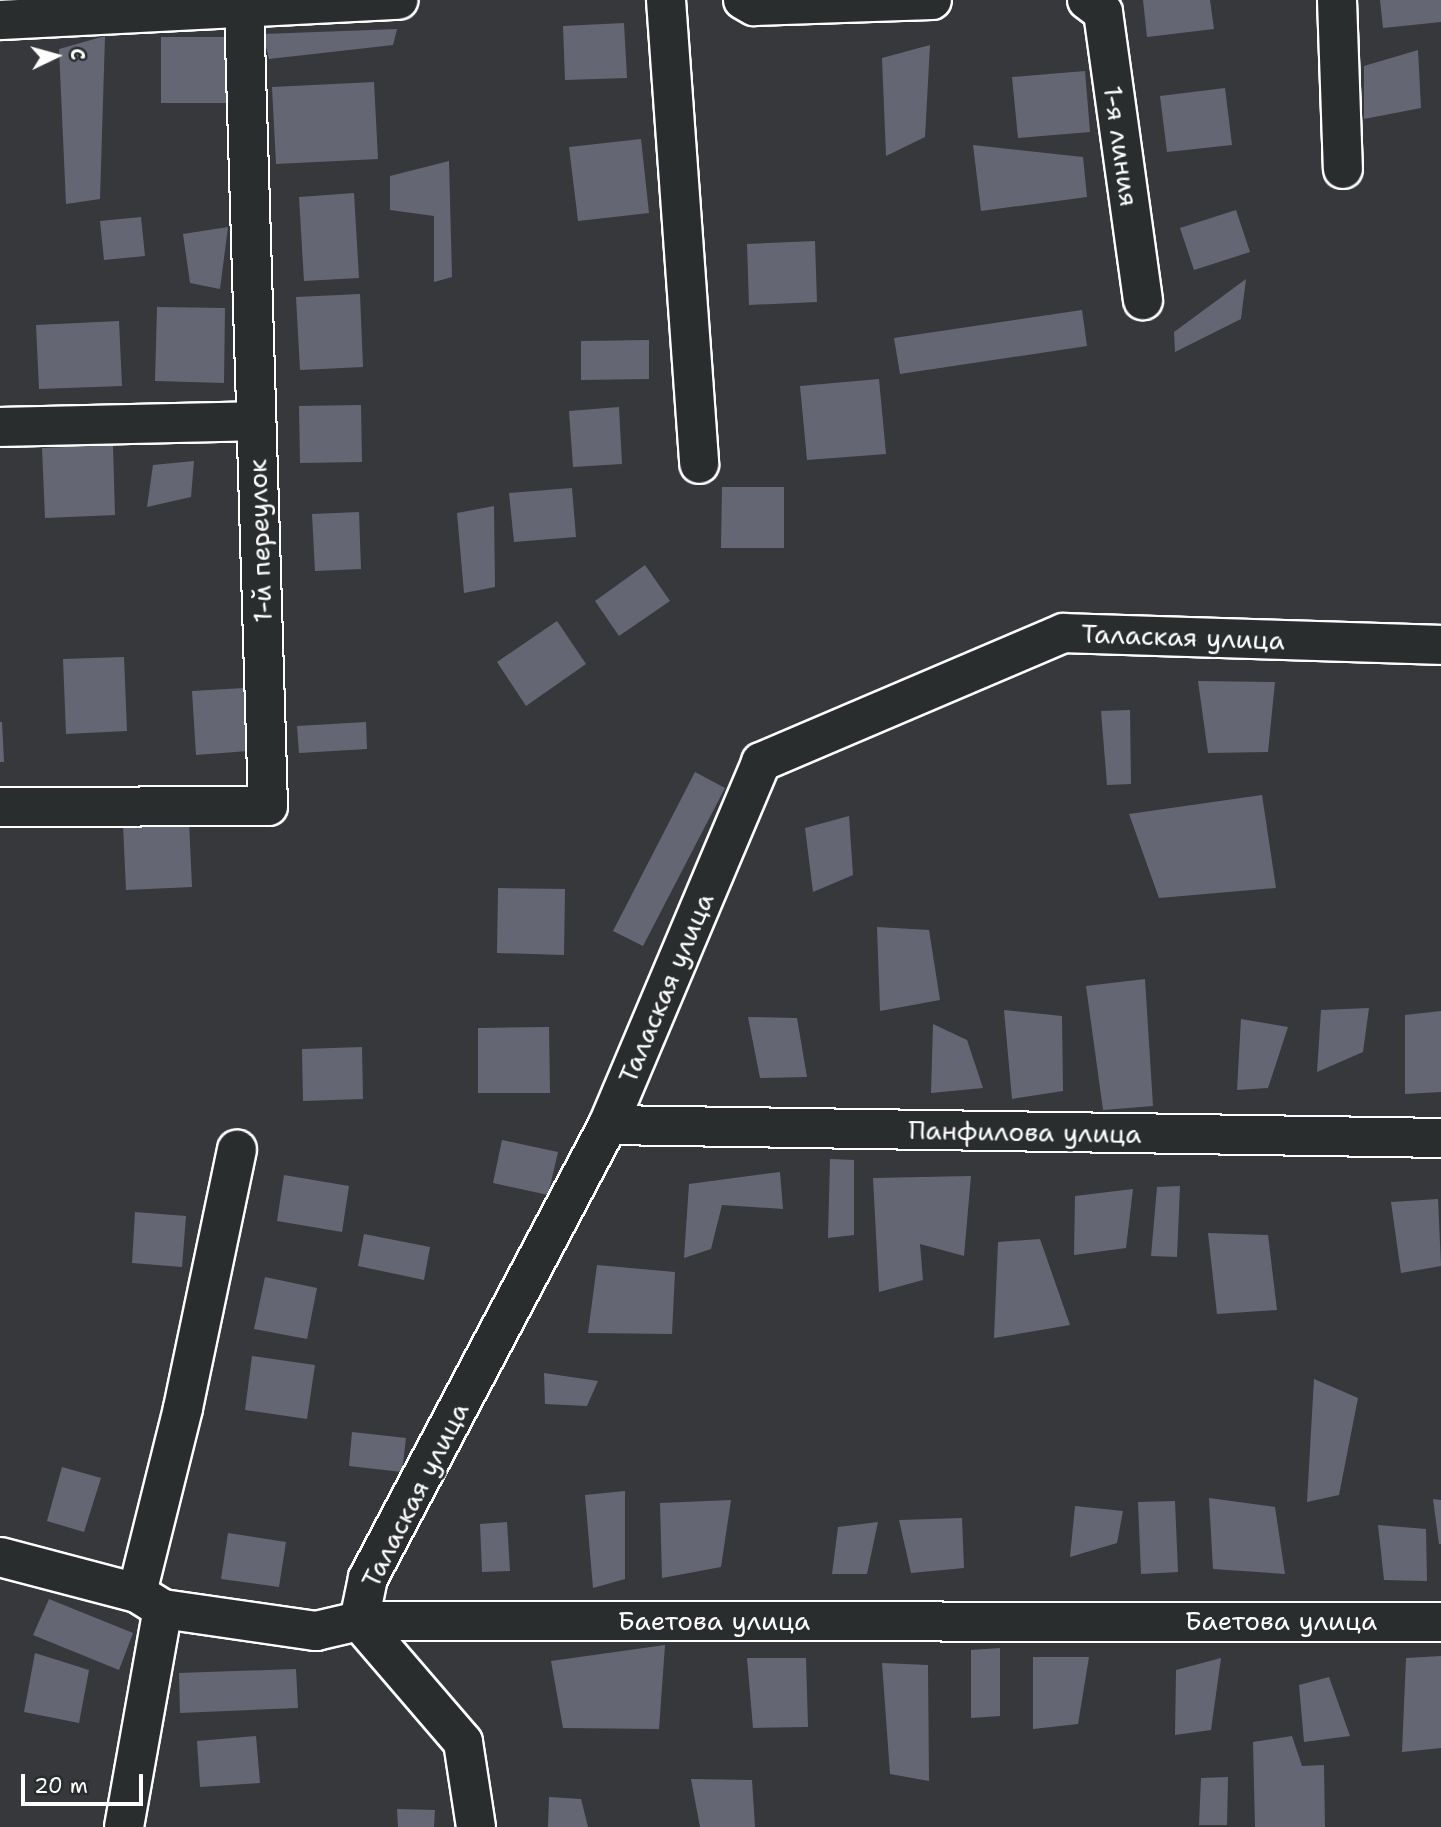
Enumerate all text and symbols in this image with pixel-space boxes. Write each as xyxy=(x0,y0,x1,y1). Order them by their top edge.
north arrow xyxy=(21,21,91,91)
text: С xyxy=(64,47,90,61)
street label: 1-я линия xyxy=(1097,84,1145,208)
street label: 1-й переулок xyxy=(242,459,278,623)
street label: Талаская улица xyxy=(1081,618,1285,656)
street label: Талаская улица xyxy=(612,888,720,1088)
street label: Панфилова улица xyxy=(908,1114,1142,1150)
street label: Талаская улица xyxy=(355,1397,475,1593)
street label: Баетова улица xyxy=(618,1605,810,1637)
street label: Баетова улица xyxy=(1185,1605,1377,1637)
scale bar xyxy=(24,1760,147,1804)
text: 20 m xyxy=(34,1772,88,1800)

